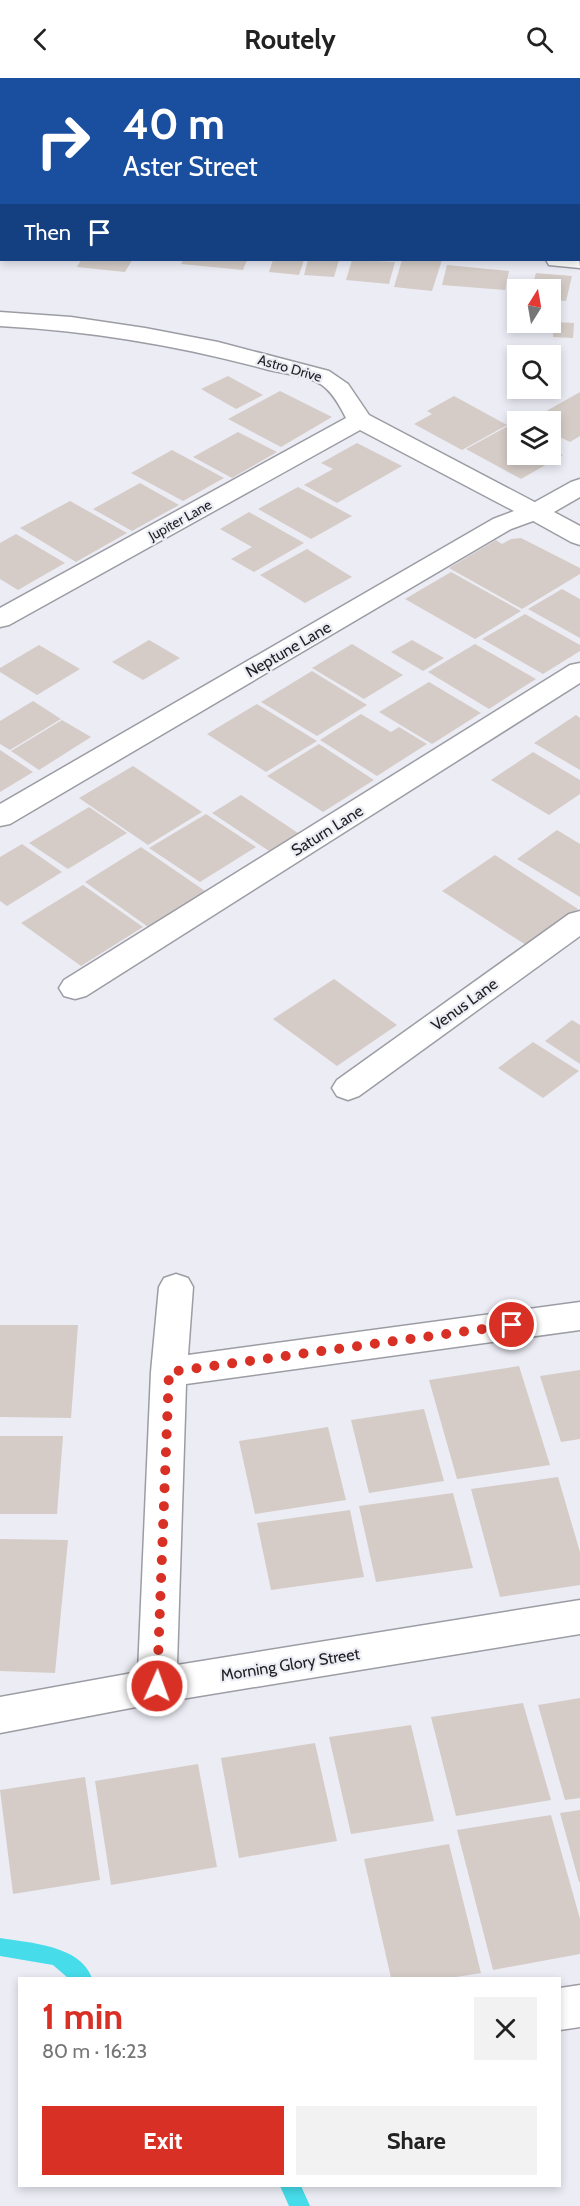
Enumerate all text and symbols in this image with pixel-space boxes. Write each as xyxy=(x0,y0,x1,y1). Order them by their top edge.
icon: back xyxy=(24,23,57,56)
text: Routely xyxy=(244,23,336,56)
icon: search xyxy=(523,23,556,56)
text: 40 m xyxy=(123,98,225,150)
icon: right xyxy=(24,102,102,180)
text: Aster Street xyxy=(123,150,258,183)
icon: arrive xyxy=(83,216,116,249)
text: Then xyxy=(24,219,71,246)
north arrow xyxy=(507,279,561,333)
map controls xyxy=(507,279,561,465)
button: search xyxy=(507,345,561,399)
street label: Astro Drive xyxy=(256,350,324,386)
button: layers xyxy=(507,411,561,465)
street label: Jupiter Lane xyxy=(144,495,215,545)
street label: Neptune Lane xyxy=(242,617,334,682)
street label: Saturn Lane xyxy=(288,801,367,860)
street label: Venus Lane xyxy=(427,974,501,1035)
pin xyxy=(486,1299,537,1350)
icon: arrive xyxy=(495,1308,528,1341)
street label: Morning Glory Street xyxy=(219,1644,362,1685)
position arrow xyxy=(125,1654,189,1718)
text: 1 min xyxy=(42,1994,123,2038)
button: close xyxy=(474,1997,537,2060)
text: 80 m · 16:23 xyxy=(42,2039,147,2063)
button: Exit xyxy=(42,2106,284,2175)
button: Share xyxy=(296,2106,537,2175)

